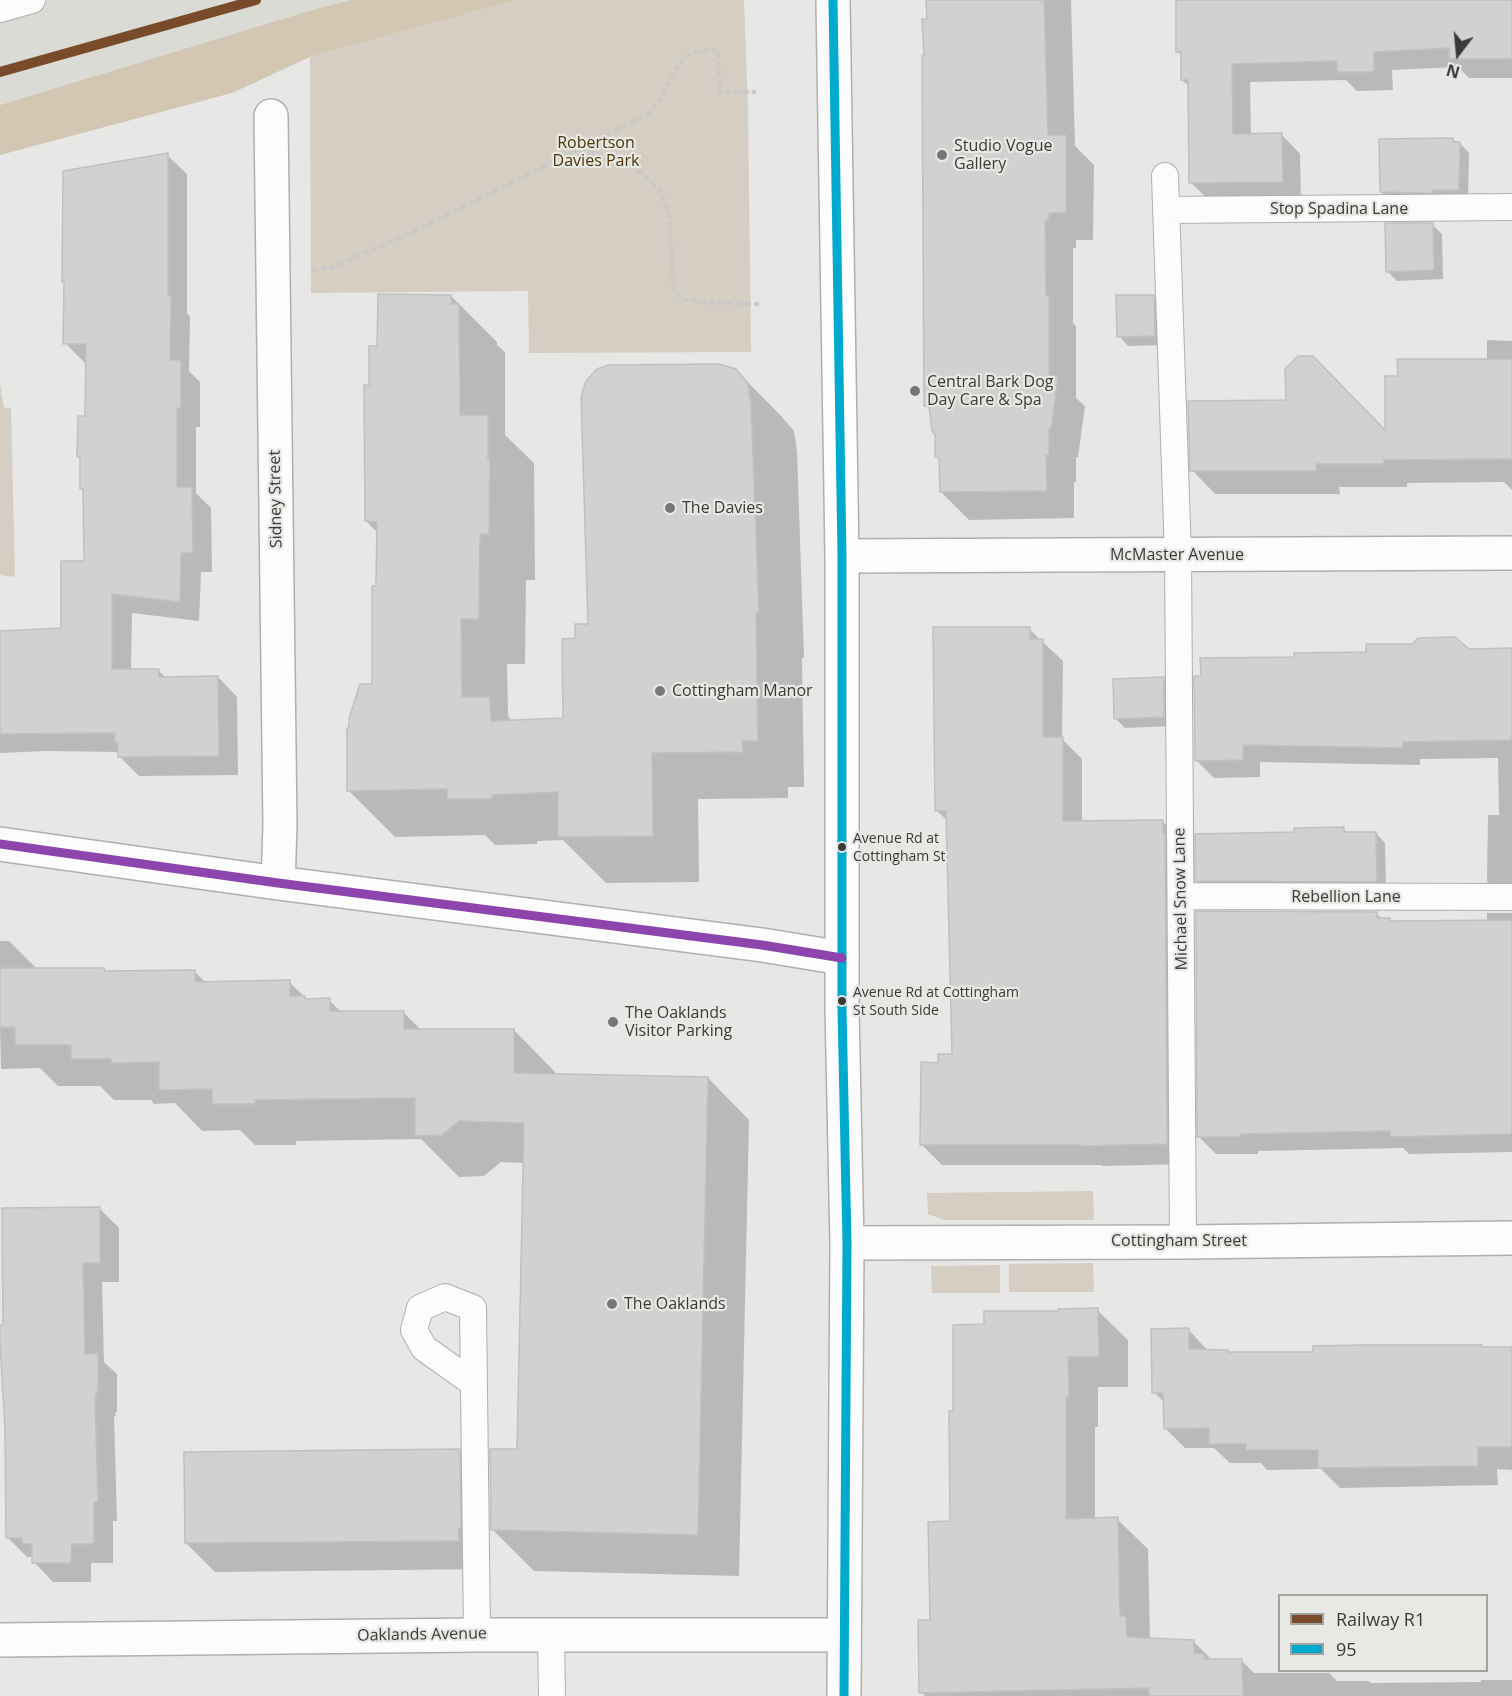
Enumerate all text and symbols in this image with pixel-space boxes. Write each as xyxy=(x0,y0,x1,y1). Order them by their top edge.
north arrow xyxy=(1428,24,1488,84)
text: N xyxy=(1444,59,1462,84)
park label: Robertson Davies Park xyxy=(553,133,639,171)
place label: Studio Vogue Gallery xyxy=(954,136,1053,174)
marker: Studio Vogue Gallery xyxy=(935,148,949,162)
street label: Stop Spadina Lane xyxy=(1270,199,1408,219)
place label: Central Bark Dog Day Care & Spa xyxy=(927,372,1053,410)
marker: Central Bark Dog Day Care & Spa xyxy=(908,384,922,398)
street label: Sidney Street xyxy=(266,450,286,548)
place label: The Davies xyxy=(682,498,763,518)
marker: The Davies xyxy=(663,501,677,515)
street label: McMaster Avenue xyxy=(1110,545,1244,565)
place label: Cottingham Manor xyxy=(672,681,813,701)
marker: Cottingham Manor xyxy=(653,684,667,698)
street label: Michael Snow Lane xyxy=(1170,827,1192,971)
place label: Avenue Rd at Cottingham St xyxy=(853,831,946,864)
marker: Avenue Rd at Cottingham St xyxy=(836,841,848,853)
street label: Rebellion Lane xyxy=(1291,887,1401,907)
place label: Avenue Rd at Cottingham St South Side xyxy=(853,985,1019,1018)
marker: Avenue Rd at Cottingham St South Side xyxy=(836,995,848,1007)
place label: The Oaklands Visitor Parking xyxy=(625,1003,732,1041)
marker: The Oaklands Visitor Parking xyxy=(606,1015,620,1029)
street label: Cottingham Street xyxy=(1111,1231,1247,1251)
place label: The Oaklands xyxy=(624,1294,726,1314)
marker: The Oaklands xyxy=(605,1297,619,1311)
legend xyxy=(1278,1594,1488,1672)
text: Railway R1 xyxy=(1336,1607,1425,1631)
street label: Oaklands Avenue xyxy=(357,1624,487,1646)
text: 95 xyxy=(1336,1637,1357,1661)

